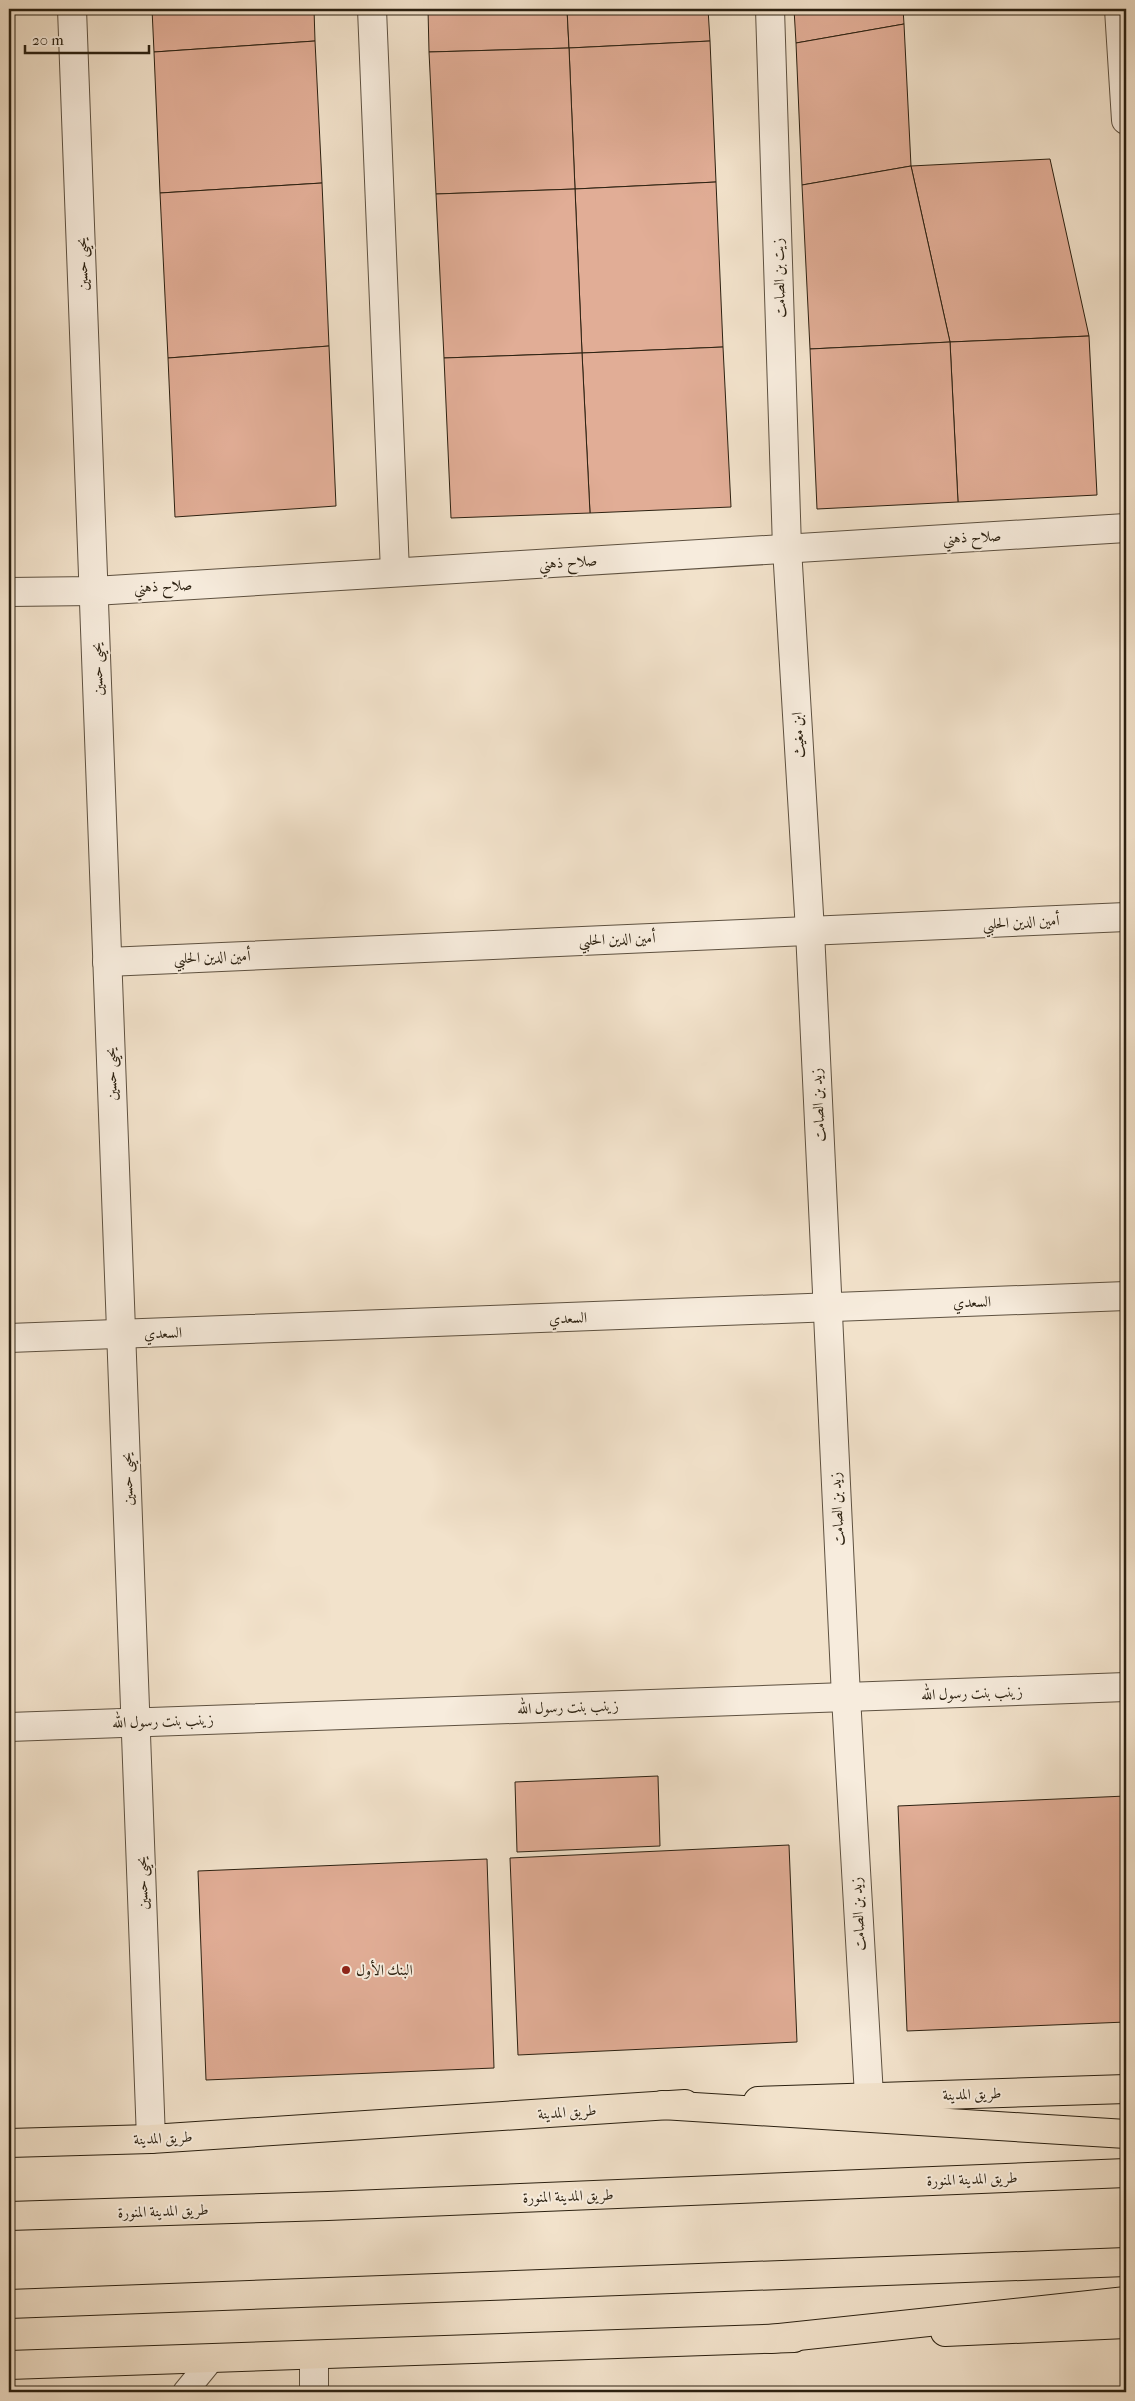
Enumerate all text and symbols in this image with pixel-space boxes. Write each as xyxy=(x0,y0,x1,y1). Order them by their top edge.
scale bar xyxy=(25,22,149,54)
text: 20 m xyxy=(32,31,64,49)
street label: يحيى حسين xyxy=(72,237,96,291)
street label: زيت بن الصامت xyxy=(769,238,790,318)
street label: صلاح ذهني xyxy=(942,526,1002,553)
street label: صلاح ذهني xyxy=(538,551,598,578)
street label: صلاح ذهني xyxy=(133,575,193,602)
street label: يحيى حسين xyxy=(87,642,111,696)
street label: ابن مغيث xyxy=(788,712,808,758)
street label: أمين الدين الحلبي xyxy=(982,909,1061,938)
street label: أمين الدين الحلبي xyxy=(578,927,656,954)
street label: أمين الدين الحلبي xyxy=(173,945,251,972)
street label: يحيى حسين xyxy=(101,1047,125,1101)
street label: زيد بن الصامت xyxy=(807,1068,829,1142)
street label: السعدي xyxy=(952,1292,992,1315)
street label: السعدي xyxy=(548,1308,588,1331)
street label: السعدي xyxy=(143,1323,183,1346)
street label: يحيى حسين xyxy=(117,1452,141,1506)
street label: زيد بن الصامت xyxy=(826,1472,848,1546)
street label: زينب بنت رسول الله xyxy=(921,1679,1023,1705)
street label: زينب بنت رسول الله xyxy=(517,1693,619,1719)
street label: زينب بنت رسول الله xyxy=(112,1707,214,1733)
street label: يحيى حسين xyxy=(132,1856,156,1910)
street label: زيد بن الصامت xyxy=(847,1877,869,1951)
place label: البنك الأول xyxy=(356,1959,413,1979)
marker: البنك الأول xyxy=(340,1964,352,1976)
street label: طريق المدينة xyxy=(942,2084,1002,2105)
street label: طريق المدينة xyxy=(537,2101,597,2124)
street label: طريق المدينة xyxy=(133,2127,193,2150)
street label: طريق المدينة المنورة xyxy=(926,2168,1018,2191)
street label: طريق المدينة المنورة xyxy=(522,2185,614,2208)
street label: طريق المدينة المنورة xyxy=(117,2200,209,2223)

